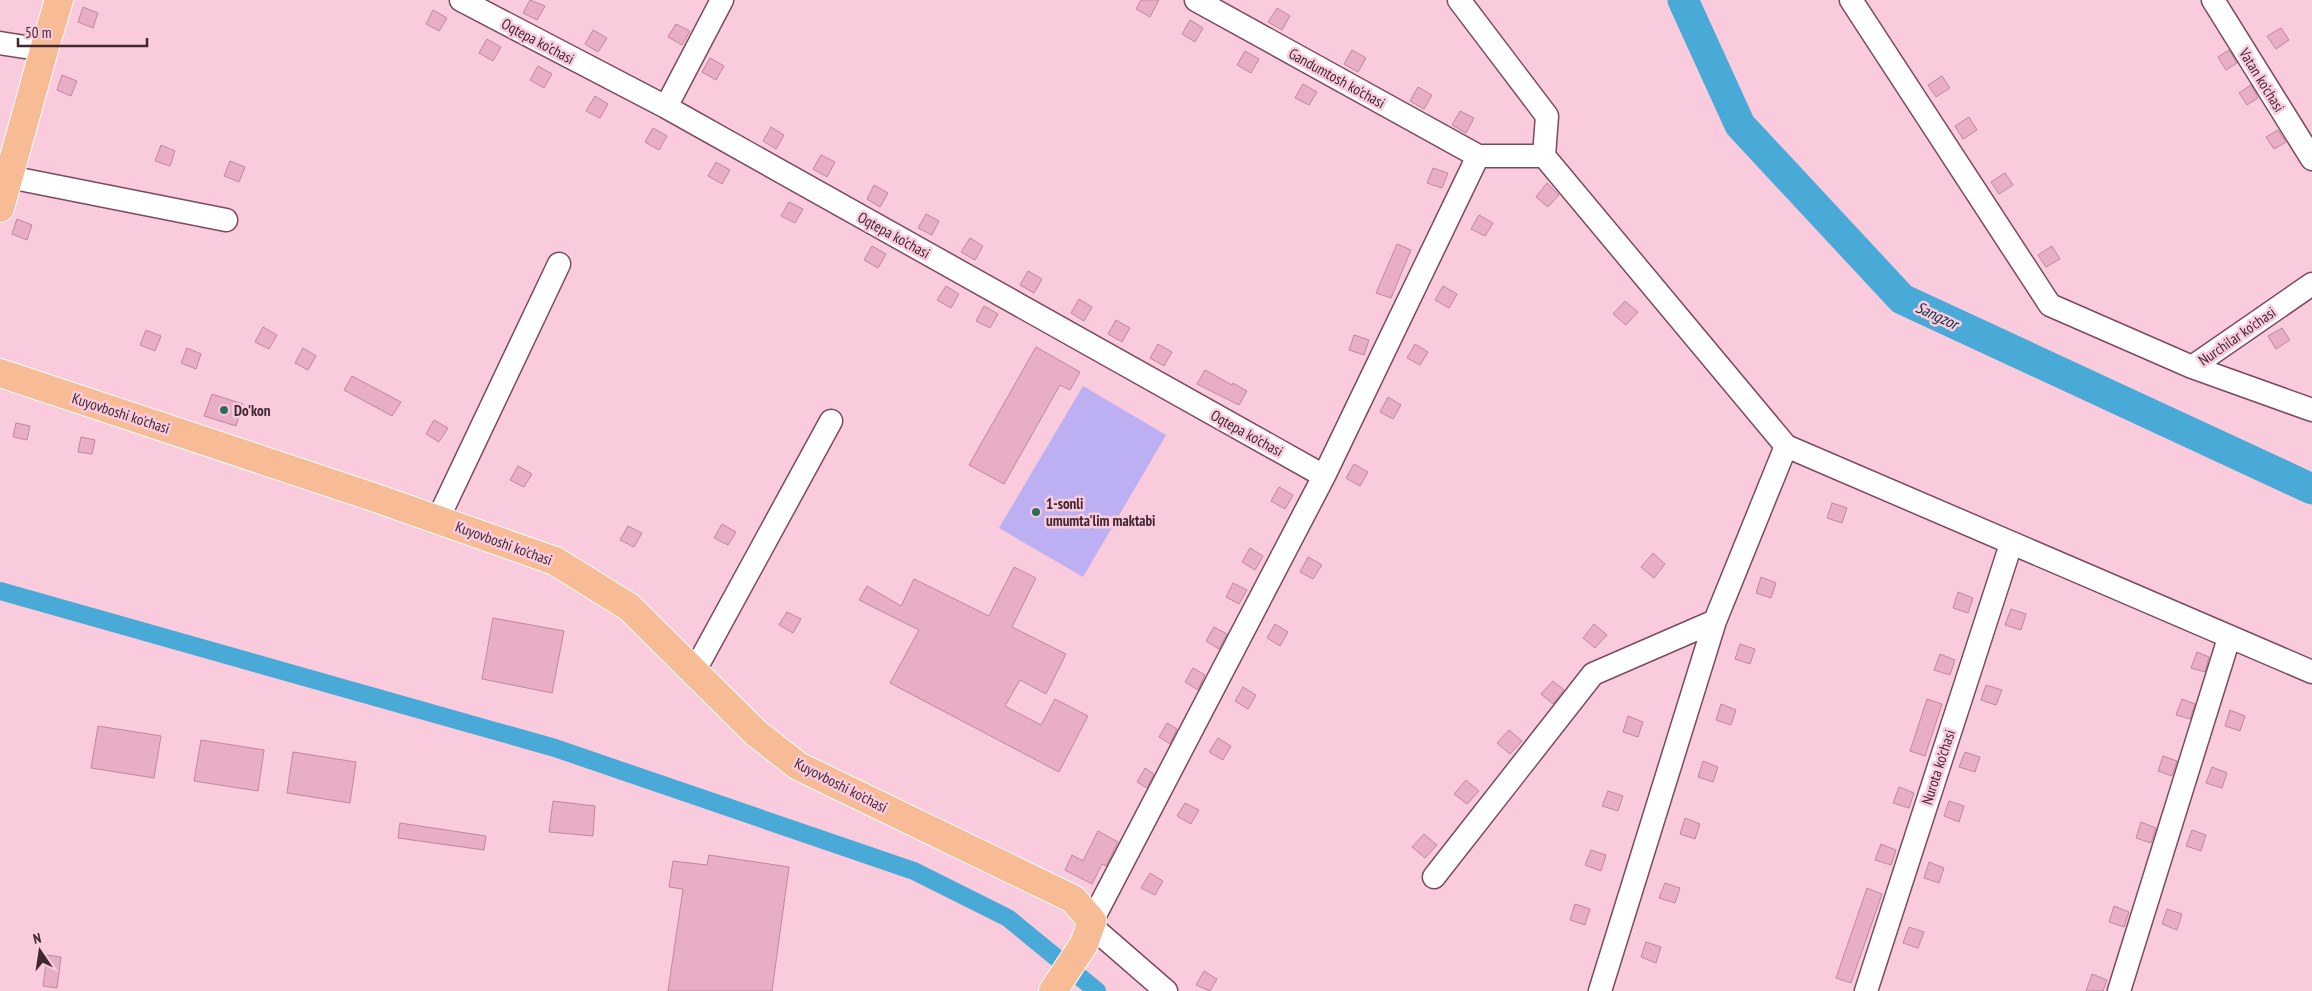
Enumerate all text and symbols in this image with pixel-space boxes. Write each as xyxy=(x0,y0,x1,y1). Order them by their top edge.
street label: Oqtepa ko'chasi xyxy=(498,14,578,68)
scale bar xyxy=(18,15,146,47)
text: 50 m xyxy=(25,23,51,42)
street label: Gandumtosh ko'chasi xyxy=(1285,44,1389,112)
street label: Vatan ko'chasi xyxy=(2234,44,2289,115)
street label: Oqtepa ko'chasi xyxy=(854,207,934,263)
water label: Sangzor xyxy=(1913,297,1964,334)
street label: Nurchilar ko'chasi xyxy=(2195,302,2279,370)
street label: Kuyovboshi ko'chasi xyxy=(70,388,172,438)
place label: Do'kon xyxy=(234,401,271,420)
marker: Do'kon xyxy=(218,404,230,416)
street label: Oqtepa ko'chasi xyxy=(1207,405,1287,461)
place label: 1-sonli umumta'lim maktabi xyxy=(1046,494,1155,530)
marker: 1-sonli umumta'lim maktabi xyxy=(1030,506,1042,518)
street label: Kuyovboshi ko'chasi xyxy=(453,517,555,569)
street label: Nurota ko'chasi xyxy=(1917,727,1959,807)
street label: Kuyovboshi ko'chasi xyxy=(791,753,891,817)
north arrow xyxy=(15,926,65,976)
text: N xyxy=(31,929,43,948)

